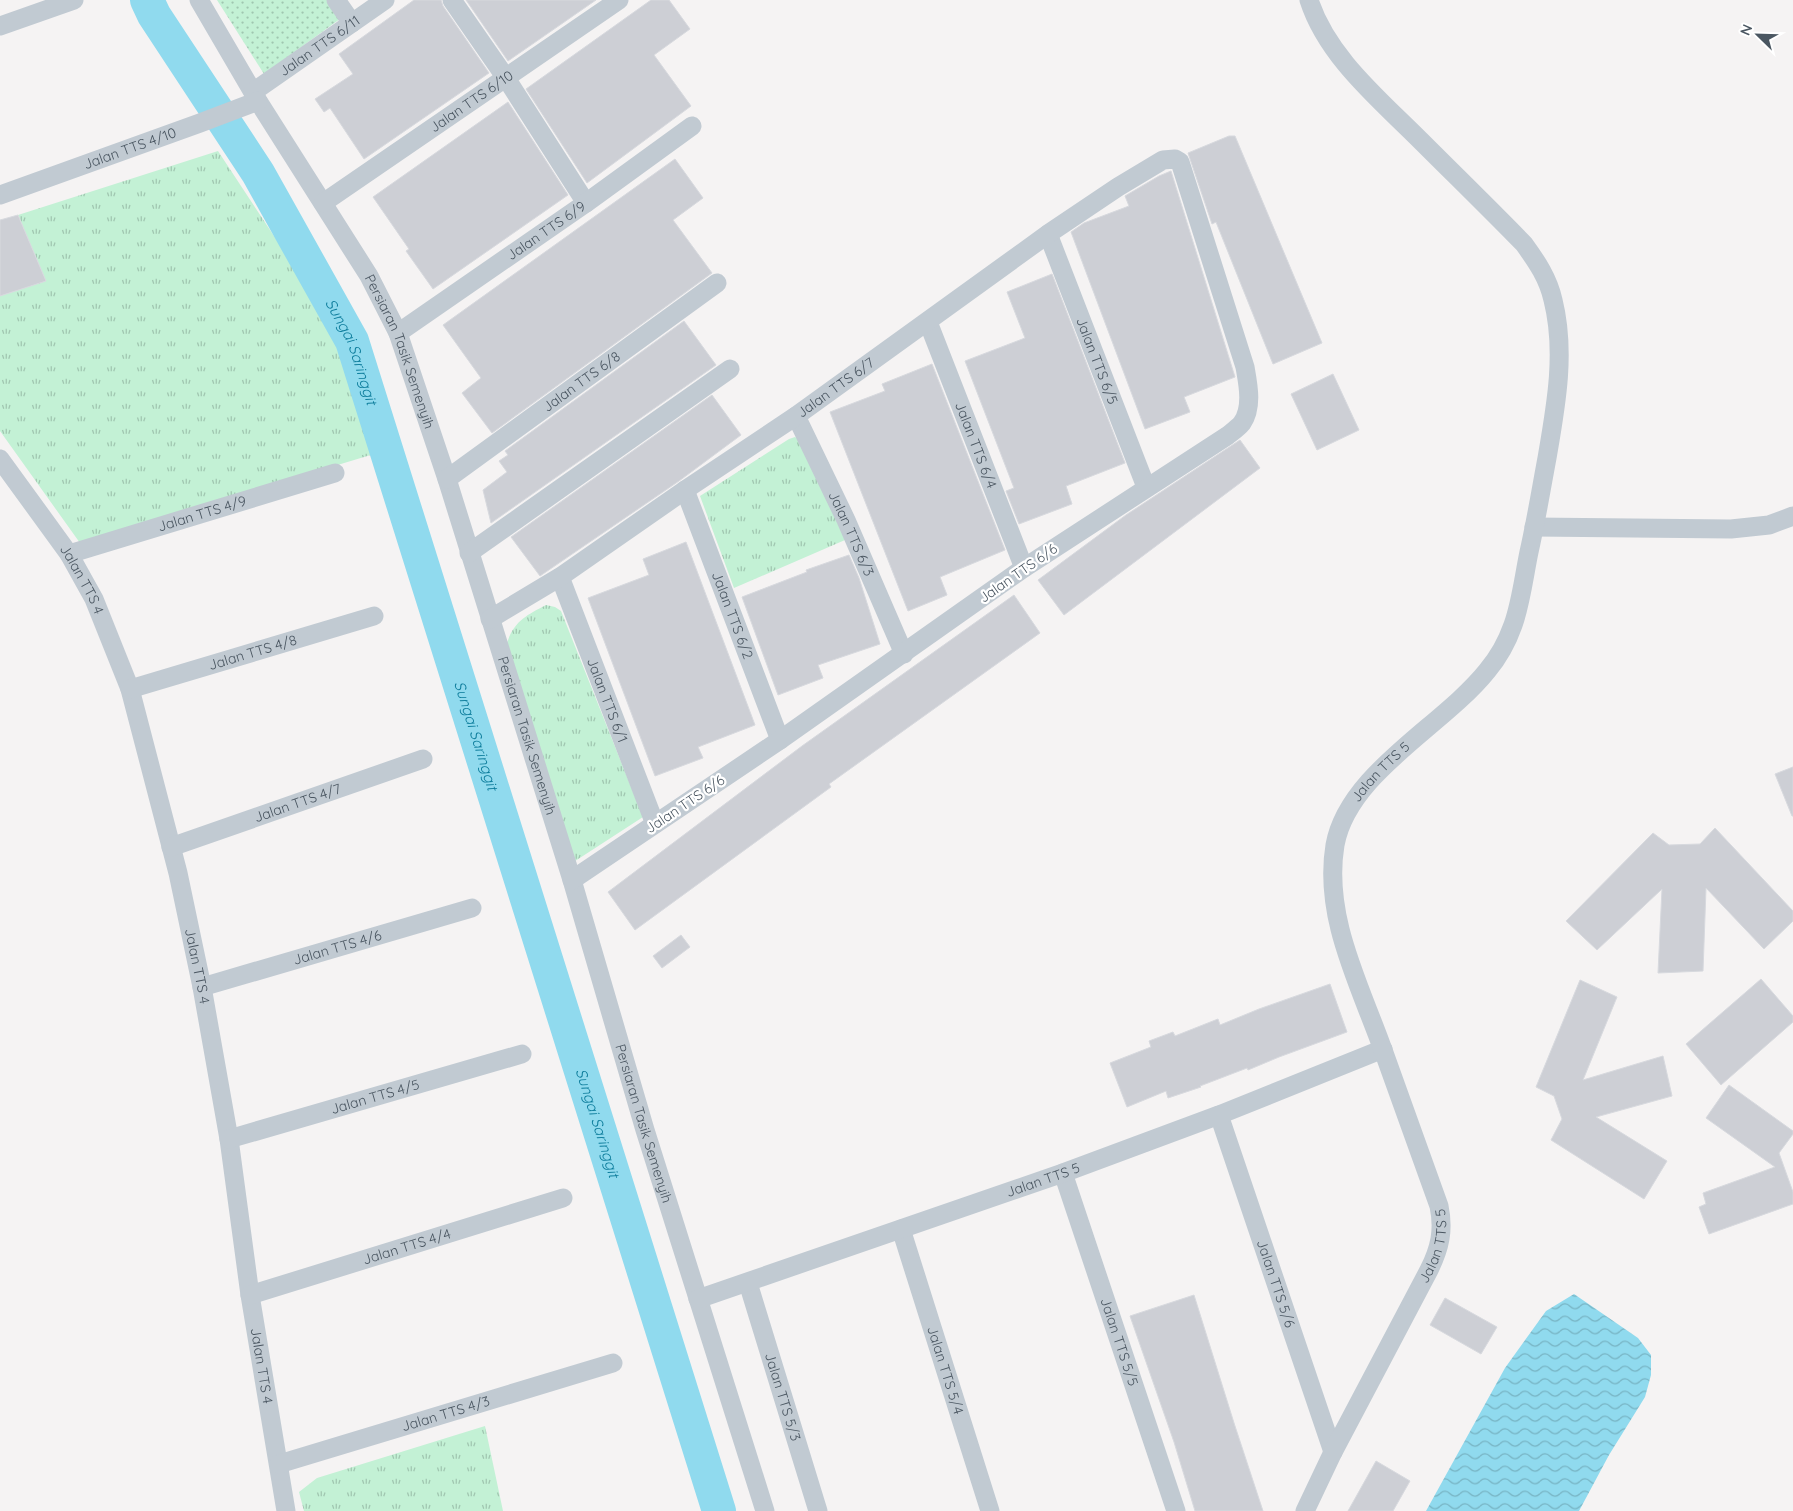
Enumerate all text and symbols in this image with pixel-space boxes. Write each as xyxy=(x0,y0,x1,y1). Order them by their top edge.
north arrow xyxy=(1733,10,1783,60)
street label: Jalan TTS 6/11 xyxy=(276,11,363,80)
text: N xyxy=(1736,22,1756,38)
street label: Jalan TTS 6/10 xyxy=(426,66,517,136)
street label: Jalan TTS 4/10 xyxy=(81,123,179,173)
street label: Jalan TTS 6/9 xyxy=(503,197,589,264)
street label: Persiaran Tasik Semenyih xyxy=(361,271,438,431)
water label: Sungai Saringgit xyxy=(321,295,382,409)
street label: Jalan TTS 6/5 xyxy=(1072,315,1122,407)
street label: Jalan TTS 6/8 xyxy=(539,347,624,416)
street label: Jalan TTS 6/7 xyxy=(793,353,878,422)
street label: Jalan TTS 6/4 xyxy=(951,399,1001,491)
street label: Jalan TTS 6/3 xyxy=(824,488,878,579)
street label: Jalan TTS 4/9 xyxy=(155,491,249,535)
street label: Jalan TTS 6/6 xyxy=(975,539,1061,607)
street label: Jalan TTS 4 xyxy=(56,541,108,617)
street label: Jalan TTS 6/2 xyxy=(708,569,757,662)
street label: Jalan TTS 4/8 xyxy=(206,631,299,674)
street label: Persiaran Tasik Semenyih xyxy=(494,654,560,817)
street label: Jalan TTS 6/1 xyxy=(583,655,632,745)
water label: Sungai Saringgit xyxy=(450,679,503,795)
street label: Jalan TTS 5 xyxy=(1347,738,1413,805)
street label: Jalan TTS 6/6 xyxy=(642,771,728,837)
street label: Jalan TTS 4/7 xyxy=(252,779,343,826)
street label: Jalan TTS 4/6 xyxy=(291,926,384,969)
street label: Jalan TTS 4 xyxy=(181,927,214,1005)
street label: Persiaran Tasik Semenyih xyxy=(611,1042,676,1205)
water label: Sungai Saringgit xyxy=(572,1066,624,1182)
street label: Jalan TTS 4/5 xyxy=(329,1075,421,1118)
street label: Jalan TTS 5 xyxy=(1004,1159,1082,1201)
street label: Jalan TTS 5 xyxy=(1415,1208,1450,1286)
street label: Jalan TTS 4/4 xyxy=(360,1224,453,1269)
street label: Jalan TTS 5/6 xyxy=(1253,1237,1299,1330)
street label: Jalan TTS 5/5 xyxy=(1096,1295,1143,1388)
street label: Jalan TTS 5/4 xyxy=(923,1324,968,1416)
street label: Jalan TTS 4 xyxy=(247,1327,277,1405)
street label: Jalan TTS 5/3 xyxy=(761,1350,805,1443)
street label: Jalan TTS 4/3 xyxy=(399,1392,492,1435)

